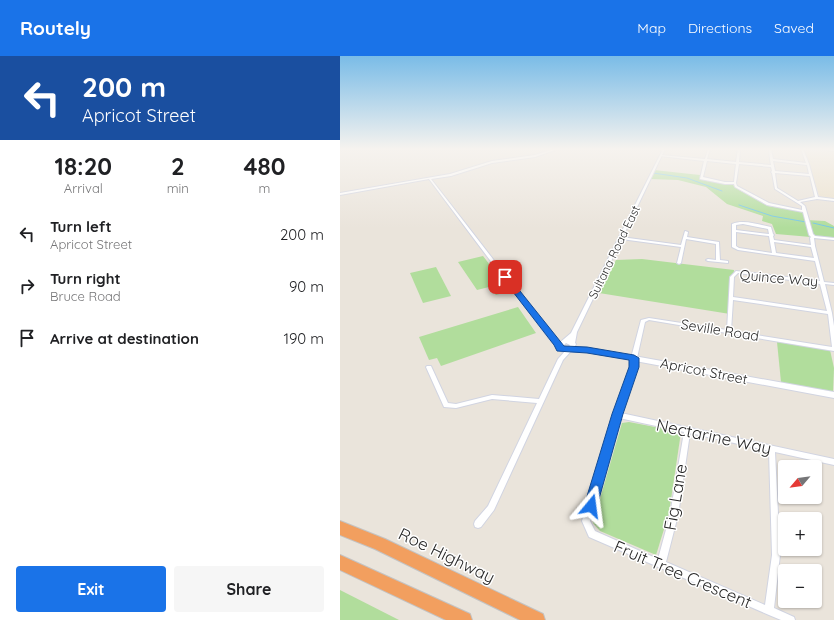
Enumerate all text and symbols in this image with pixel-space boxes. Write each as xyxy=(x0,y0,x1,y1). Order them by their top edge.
text: Routely xyxy=(20,16,91,40)
text: Map xyxy=(637,19,666,37)
text: Directions xyxy=(688,19,752,37)
text: Saved xyxy=(774,19,814,37)
text: 200 m xyxy=(82,69,166,104)
icon: left xyxy=(16,72,68,124)
text: Apricot Street xyxy=(82,104,196,127)
text: 18:20 xyxy=(55,151,112,181)
text: 2 xyxy=(171,151,185,181)
text: 480 xyxy=(243,151,285,181)
text: Arrival xyxy=(64,180,103,196)
text: min xyxy=(167,180,189,196)
text: m xyxy=(258,180,270,196)
street label: Sultana Road East xyxy=(585,203,643,301)
text: Turn left xyxy=(50,217,112,236)
icon: left xyxy=(16,223,38,245)
text: 200 m xyxy=(280,225,324,244)
text: Apricot Street xyxy=(50,236,132,252)
pin xyxy=(488,260,522,294)
icon: arrive xyxy=(494,266,516,288)
street label: Quince Way xyxy=(739,266,819,290)
text: Turn right xyxy=(50,269,121,288)
icon: right xyxy=(16,275,38,297)
text: 90 m xyxy=(289,277,324,296)
text: Bruce Road xyxy=(50,288,121,304)
street label: Seville Road xyxy=(680,315,760,345)
icon: arrive xyxy=(16,327,38,349)
text: Arrive at destination xyxy=(50,329,199,348)
text: 190 m xyxy=(283,329,324,348)
street label: Apricot Street xyxy=(659,354,749,388)
street label: Nectarine Way xyxy=(654,414,774,458)
north arrow xyxy=(778,460,822,504)
map controls xyxy=(778,460,822,608)
street label: Fig Lane xyxy=(659,462,691,532)
position arrow xyxy=(570,485,612,527)
button: + xyxy=(778,512,822,556)
street label: Roe Highway xyxy=(395,523,499,587)
street label: Fruit Tree Crescent xyxy=(611,535,755,613)
button: − xyxy=(778,564,822,608)
button: Exit xyxy=(16,566,166,612)
button: Share xyxy=(174,566,324,612)

